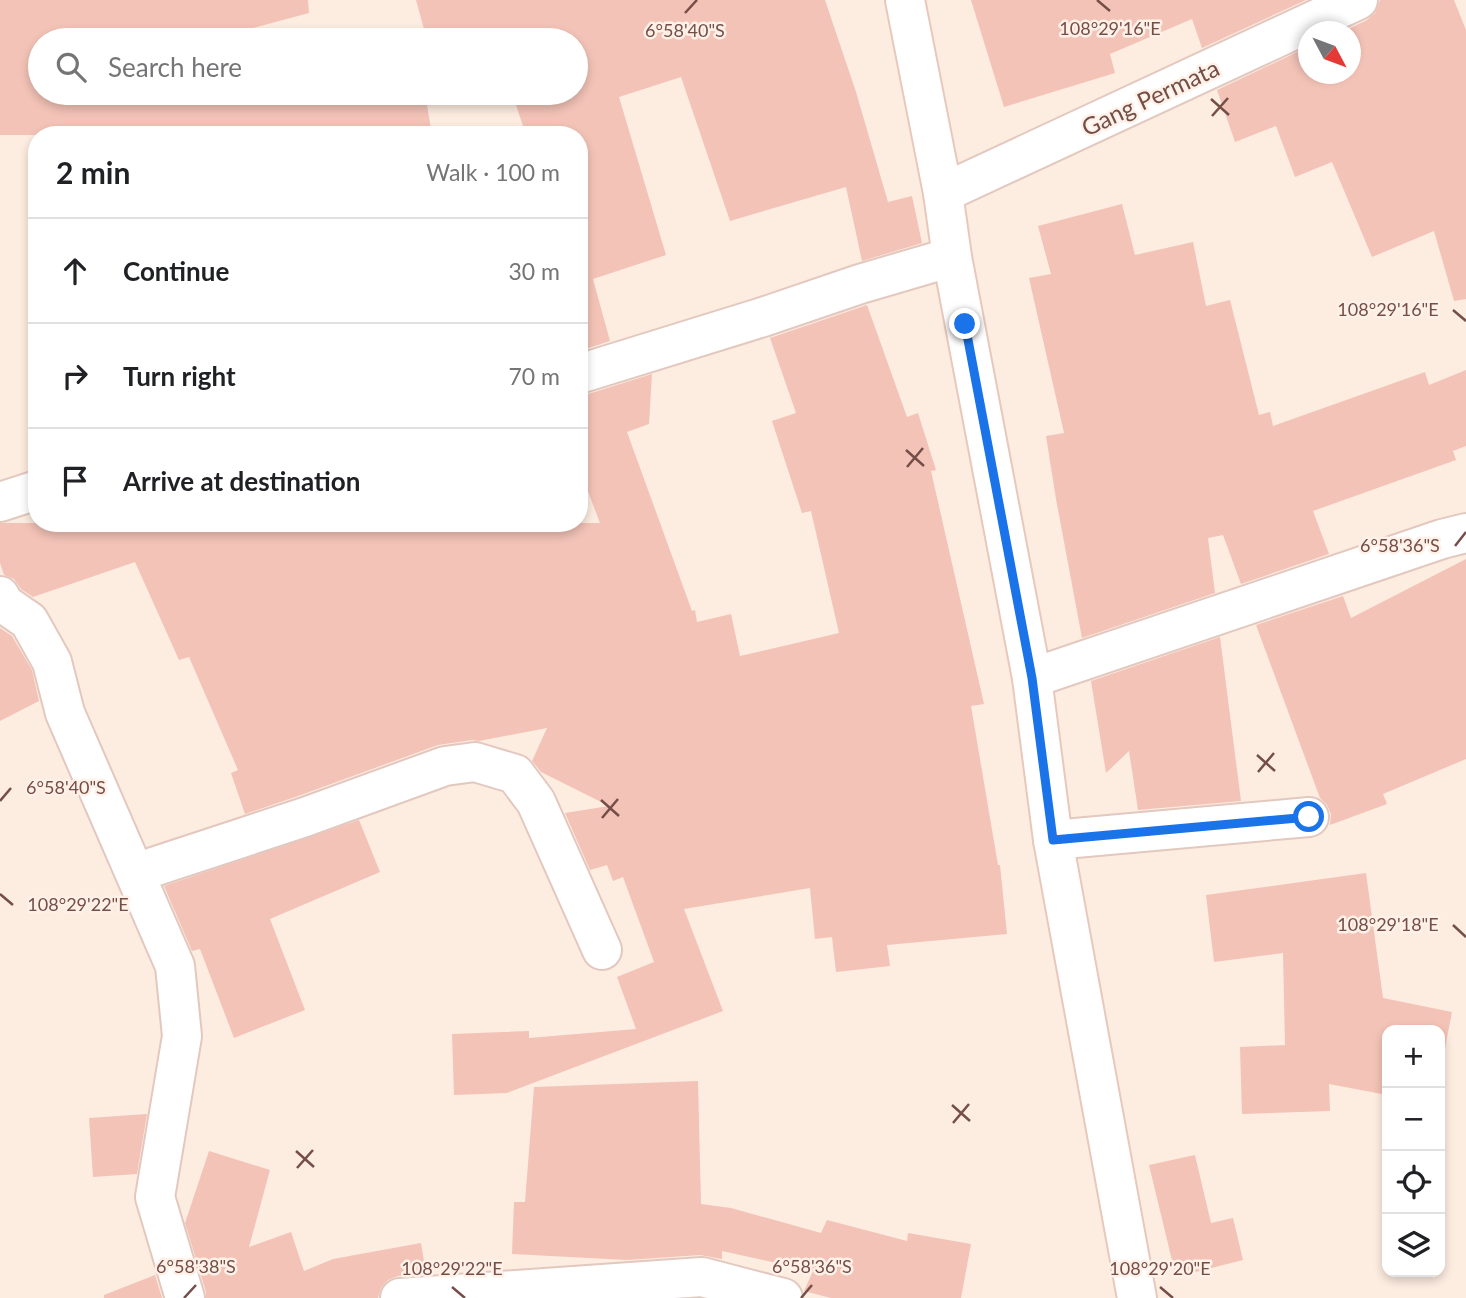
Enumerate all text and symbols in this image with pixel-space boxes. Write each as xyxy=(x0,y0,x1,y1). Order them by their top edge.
text: 108°29'16"E xyxy=(1059,17,1161,39)
text: 6°58'40"S xyxy=(645,19,725,41)
north arrow xyxy=(1298,21,1361,84)
search box xyxy=(28,28,588,105)
icon: search xyxy=(52,48,90,86)
text: Search here xyxy=(108,51,242,83)
street label: Gang Permata xyxy=(1077,52,1223,142)
text: 2 min xyxy=(56,154,130,190)
text: Walk · 100 m xyxy=(426,158,560,186)
icon: ahead xyxy=(56,252,94,290)
text: Continue xyxy=(123,255,229,287)
text: 30 m xyxy=(509,257,560,285)
text: 108°29'16"E xyxy=(1337,298,1439,320)
route end xyxy=(949,308,980,339)
icon: right xyxy=(56,357,94,395)
text: Turn right xyxy=(123,360,236,392)
text: 70 m xyxy=(509,362,560,390)
icon: arrive xyxy=(56,462,94,500)
text: Arrive at destination xyxy=(123,465,360,497)
text: 6°58'36"S xyxy=(1360,534,1440,556)
text: 6°58'40"S xyxy=(26,776,106,798)
route start xyxy=(1293,801,1324,832)
text: 108°29'22"E xyxy=(27,893,129,915)
text: 108°29'18"E xyxy=(1337,913,1439,935)
map controls xyxy=(1382,1025,1445,1277)
button: + xyxy=(1382,1025,1445,1088)
button: − xyxy=(1382,1088,1445,1151)
button: locate xyxy=(1382,1151,1445,1214)
button: layers xyxy=(1382,1214,1445,1277)
text: 6°58'38"S xyxy=(156,1255,236,1277)
text: 6°58'36"S xyxy=(772,1255,852,1277)
text: 108°29'22"E xyxy=(401,1257,503,1279)
text: 108°29'20"E xyxy=(1109,1257,1211,1279)

